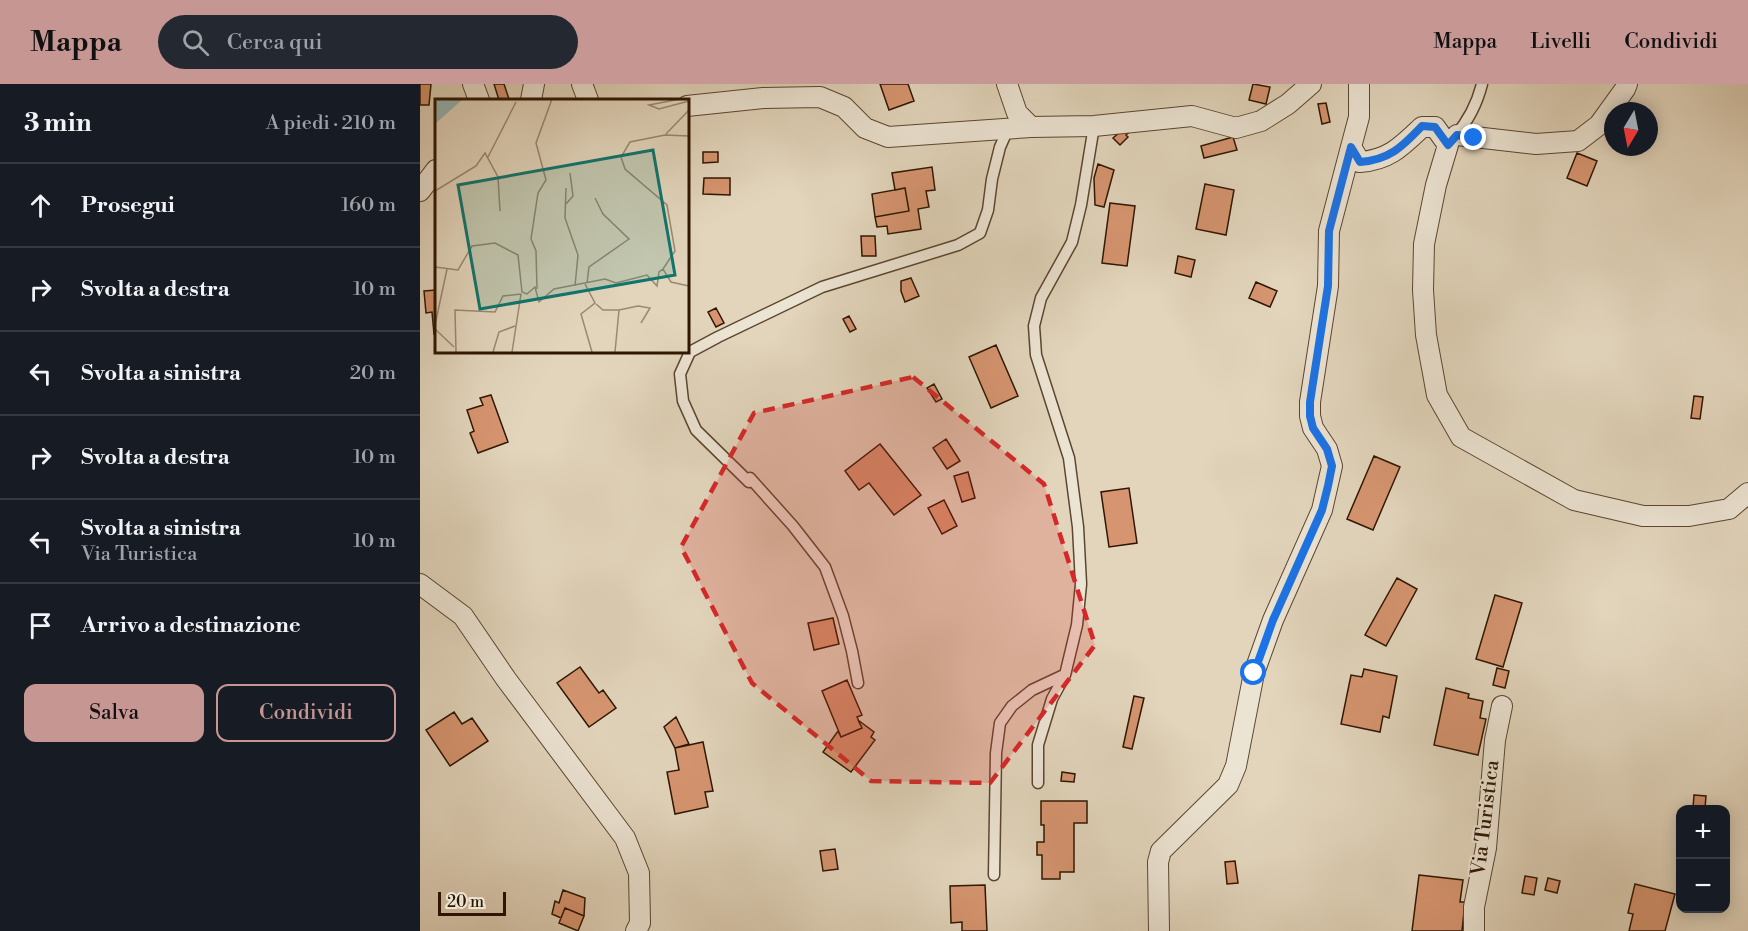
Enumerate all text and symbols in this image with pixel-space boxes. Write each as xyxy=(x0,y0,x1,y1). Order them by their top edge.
search box xyxy=(158,15,578,69)
text: Mappa xyxy=(30,25,122,60)
icon: search xyxy=(179,26,212,59)
text: Cerca qui xyxy=(227,29,322,56)
text: Mappa xyxy=(1433,29,1497,55)
text: Livelli xyxy=(1530,29,1591,55)
text: Condividi xyxy=(1624,29,1718,55)
inset map xyxy=(435,99,688,352)
north arrow xyxy=(1604,102,1658,156)
text: 3 min xyxy=(24,107,92,139)
text: A piedi · 210 m xyxy=(266,111,396,136)
route end xyxy=(1460,124,1486,150)
icon: ahead xyxy=(24,189,57,222)
text: Prosegui xyxy=(81,192,175,219)
text: 160 m xyxy=(341,193,396,218)
icon: right xyxy=(24,273,57,306)
text: Svolta a destra xyxy=(81,276,230,303)
text: 10 m xyxy=(353,277,396,302)
icon: left xyxy=(24,357,57,390)
text: Svolta a sinistra xyxy=(81,360,241,387)
text: 20 m xyxy=(350,361,396,386)
icon: right xyxy=(24,441,57,474)
text: Svolta a destra xyxy=(81,444,230,471)
text: 10 m xyxy=(353,445,396,470)
text: Svolta a sinistra xyxy=(81,515,241,542)
icon: left xyxy=(24,525,57,558)
text: 10 m xyxy=(353,529,396,554)
text: Via Turistica xyxy=(81,542,197,567)
icon: arrive xyxy=(24,609,57,642)
text: Arrivo a destinazione xyxy=(81,612,301,639)
route start xyxy=(1240,659,1266,685)
button: Salva xyxy=(24,684,204,742)
button: Condividi xyxy=(216,684,396,742)
street label: Via Turistica xyxy=(1466,758,1506,878)
map controls xyxy=(1676,805,1730,913)
button: + xyxy=(1676,805,1730,859)
button: − xyxy=(1676,859,1730,913)
scale bar xyxy=(438,889,506,916)
text: 20 m xyxy=(447,892,484,912)

